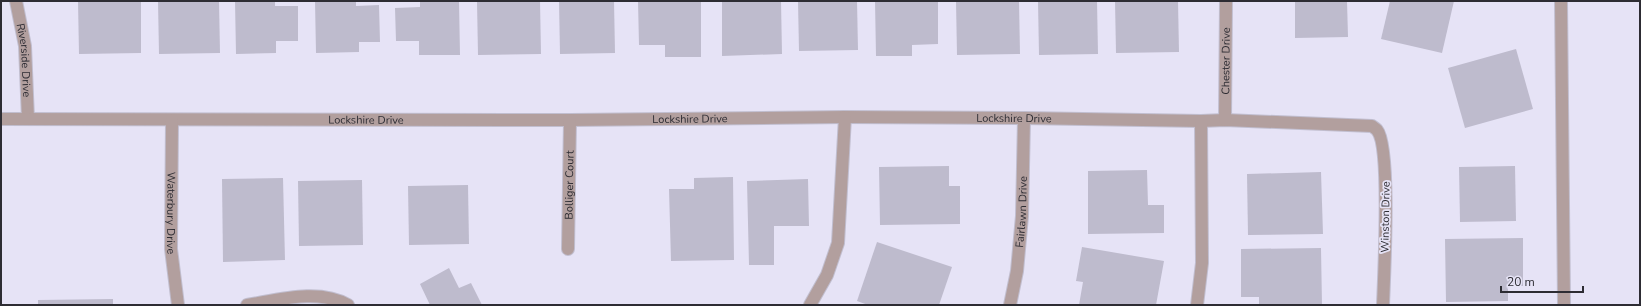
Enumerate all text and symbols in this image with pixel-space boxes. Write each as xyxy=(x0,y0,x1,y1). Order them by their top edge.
street label: Riverside Drive xyxy=(13,22,34,98)
street label: Chester Drive xyxy=(1218,27,1234,95)
street label: Lockshire Drive xyxy=(652,111,728,127)
street label: Lockshire Drive xyxy=(976,111,1052,126)
street label: Lockshire Drive xyxy=(328,113,404,128)
street label: Bolliger Court xyxy=(561,150,578,220)
street label: Waterbury Drive xyxy=(163,172,179,255)
street label: Fairlawn Drive xyxy=(1012,176,1031,248)
street label: Winston Drive xyxy=(1377,181,1394,253)
scale bar xyxy=(1501,268,1583,294)
text: 20 m xyxy=(1507,274,1535,290)

